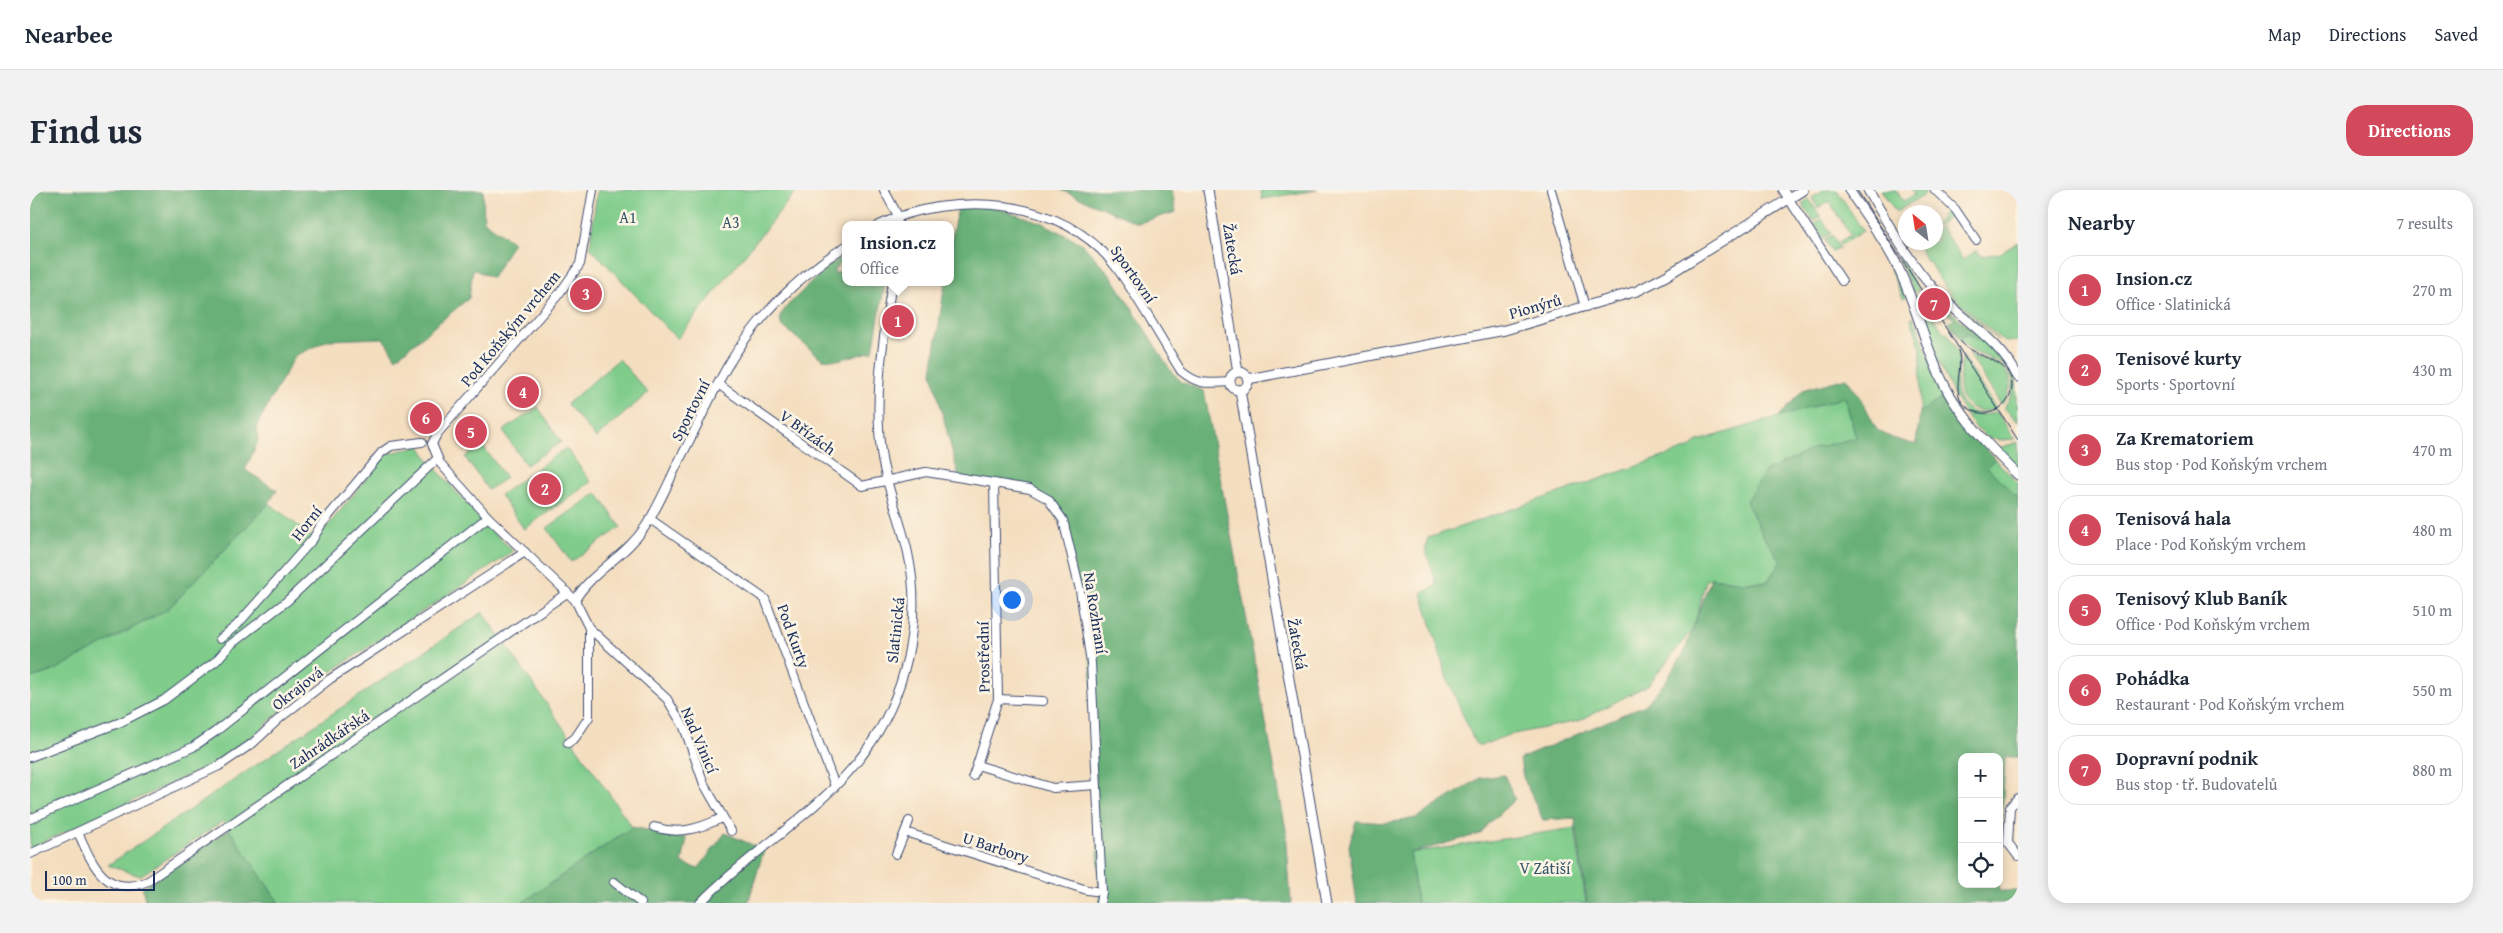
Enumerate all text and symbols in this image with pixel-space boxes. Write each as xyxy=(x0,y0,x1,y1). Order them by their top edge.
text: Nearbee xyxy=(25,17,113,52)
text: Map xyxy=(2268,21,2301,48)
text: Directions xyxy=(2329,21,2406,48)
text: Saved xyxy=(2434,21,2478,48)
text: Find us xyxy=(30,105,143,156)
button: Directions xyxy=(2346,105,2473,156)
park label: A1 xyxy=(619,205,637,229)
north arrow xyxy=(1898,205,1943,250)
text: Nearby xyxy=(2068,207,2135,238)
park label: A3 xyxy=(722,210,740,234)
text: 7 results xyxy=(2396,211,2453,235)
popup xyxy=(842,221,954,286)
street label: Žatecká xyxy=(1217,222,1249,277)
text: Insion.cz xyxy=(860,228,936,256)
street label: Sportovní xyxy=(1105,240,1163,308)
text: Office xyxy=(860,256,899,280)
text: Insion.cz xyxy=(2116,264,2192,292)
street label: Pod Koňským vrchem xyxy=(454,265,566,391)
pin: 3 xyxy=(570,275,602,313)
text: 1 xyxy=(2081,278,2089,302)
text: 270 m xyxy=(2412,278,2452,302)
pin: 7 xyxy=(1918,285,1950,323)
street label: Pionýrů xyxy=(1506,287,1564,325)
text: Office · Slatinická xyxy=(2116,292,2231,316)
pin: 1 xyxy=(882,302,914,340)
text: Tenisové kurty xyxy=(2116,344,2241,372)
text: 2 xyxy=(2081,358,2089,382)
text: 430 m xyxy=(2412,358,2452,382)
text: Sports · Sportovní xyxy=(2116,372,2235,396)
pin: 4 xyxy=(507,373,539,411)
street label: Sportovní xyxy=(664,375,716,445)
pin: 6 xyxy=(410,399,442,437)
street label: V Břízách xyxy=(775,403,841,461)
pin: 5 xyxy=(455,413,487,451)
text: Za Krematoriem xyxy=(2116,424,2254,452)
text: 3 xyxy=(2081,438,2089,462)
text: 470 m xyxy=(2412,438,2452,462)
text: Bus stop · Pod Koňským vrchem xyxy=(2116,452,2327,476)
pin: 2 xyxy=(529,470,561,508)
street label: Horní xyxy=(285,500,328,546)
text: Tenisová hala xyxy=(2116,504,2231,532)
text: 4 xyxy=(2081,518,2089,542)
text: 480 m xyxy=(2412,518,2452,542)
text: Place · Pod Koňským vrchem xyxy=(2116,532,2306,556)
street label: Na Rozhraní xyxy=(1078,570,1114,656)
text: Tenisový Klub Baník xyxy=(2116,584,2287,612)
your location xyxy=(999,587,1025,613)
street label: Slatinická xyxy=(880,595,910,664)
text: 5 xyxy=(2081,598,2089,622)
text: 510 m xyxy=(2412,598,2452,622)
street label: Pod Kurty xyxy=(771,600,817,672)
text: Office · Pod Koňským vrchem xyxy=(2116,612,2310,636)
street label: Žatecká xyxy=(1282,616,1314,672)
street label: Prostřední xyxy=(970,621,996,693)
street label: Okrajová xyxy=(266,660,328,716)
text: Pohádka xyxy=(2116,664,2190,692)
text: 6 xyxy=(2081,678,2089,702)
text: 550 m xyxy=(2412,678,2452,702)
text: Restaurant · Pod Koňským vrchem xyxy=(2116,692,2345,716)
street label: Zahrádkářská xyxy=(284,703,374,775)
street label: Nad Vinicí xyxy=(675,703,725,777)
text: Dopravní podnik xyxy=(2116,744,2258,772)
map controls xyxy=(1958,753,2003,888)
button: + xyxy=(1958,753,2003,798)
text: 7 xyxy=(2081,758,2089,782)
text: 880 m xyxy=(2412,758,2452,782)
text: Bus stop · tř. Budovatelů xyxy=(2116,772,2277,796)
button: − xyxy=(1958,798,2003,843)
street label: U Barbory xyxy=(960,825,1032,869)
button: locate xyxy=(1958,843,2003,888)
park label: V Zátiší xyxy=(1519,856,1571,880)
scale bar xyxy=(45,868,155,891)
text: 100 m xyxy=(52,870,87,890)

